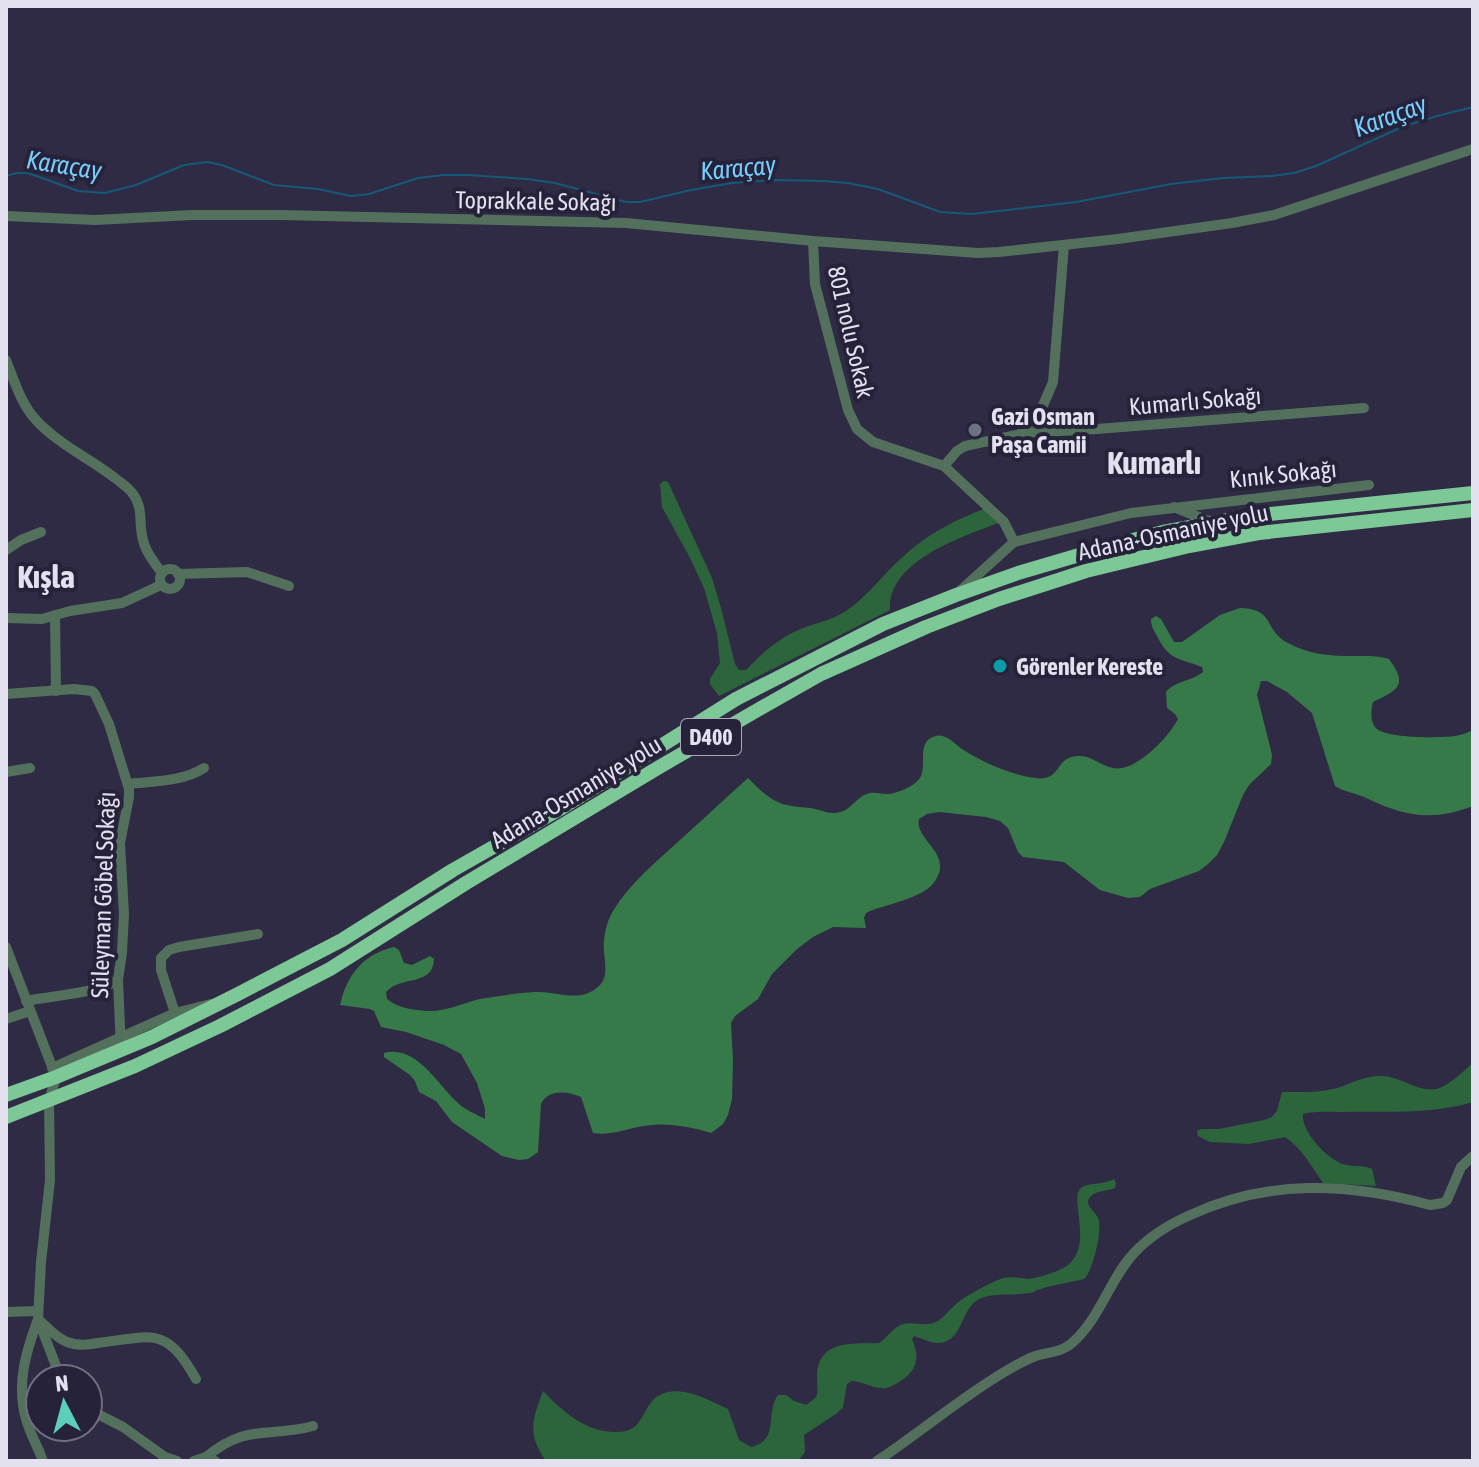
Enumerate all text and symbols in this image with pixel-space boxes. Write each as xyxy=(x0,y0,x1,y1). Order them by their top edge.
water label: Karaçay xyxy=(1349,89,1431,143)
water label: Karaçay xyxy=(24,144,104,186)
water label: Karaçay xyxy=(699,150,777,186)
street label: Toprakkale Sokağı xyxy=(455,186,617,216)
street label: 801 nolu Sokak xyxy=(823,263,879,401)
street label: Kumarlı Sokağı xyxy=(1128,382,1262,420)
place label: Gazi Osman Paşa Camii xyxy=(991,403,1095,458)
marker: Gazi Osman Paşa Camii xyxy=(966,421,984,439)
district label: Kumarlı xyxy=(1107,444,1201,481)
street label: Kınık Sokağı xyxy=(1228,455,1338,493)
street label: Adana-Osmaniye yolu xyxy=(1075,499,1271,565)
district label: Kışla xyxy=(17,558,75,595)
place label: Görenler Kereste xyxy=(1016,653,1163,680)
marker: Görenler Kereste xyxy=(991,657,1009,675)
road number: D400 xyxy=(681,719,741,755)
street label: Adana-Osmaniye yolu xyxy=(486,730,666,854)
street label: Süleyman Göbel Sokağı xyxy=(86,791,120,999)
north arrow xyxy=(24,1363,104,1443)
text: N xyxy=(54,1370,70,1397)

